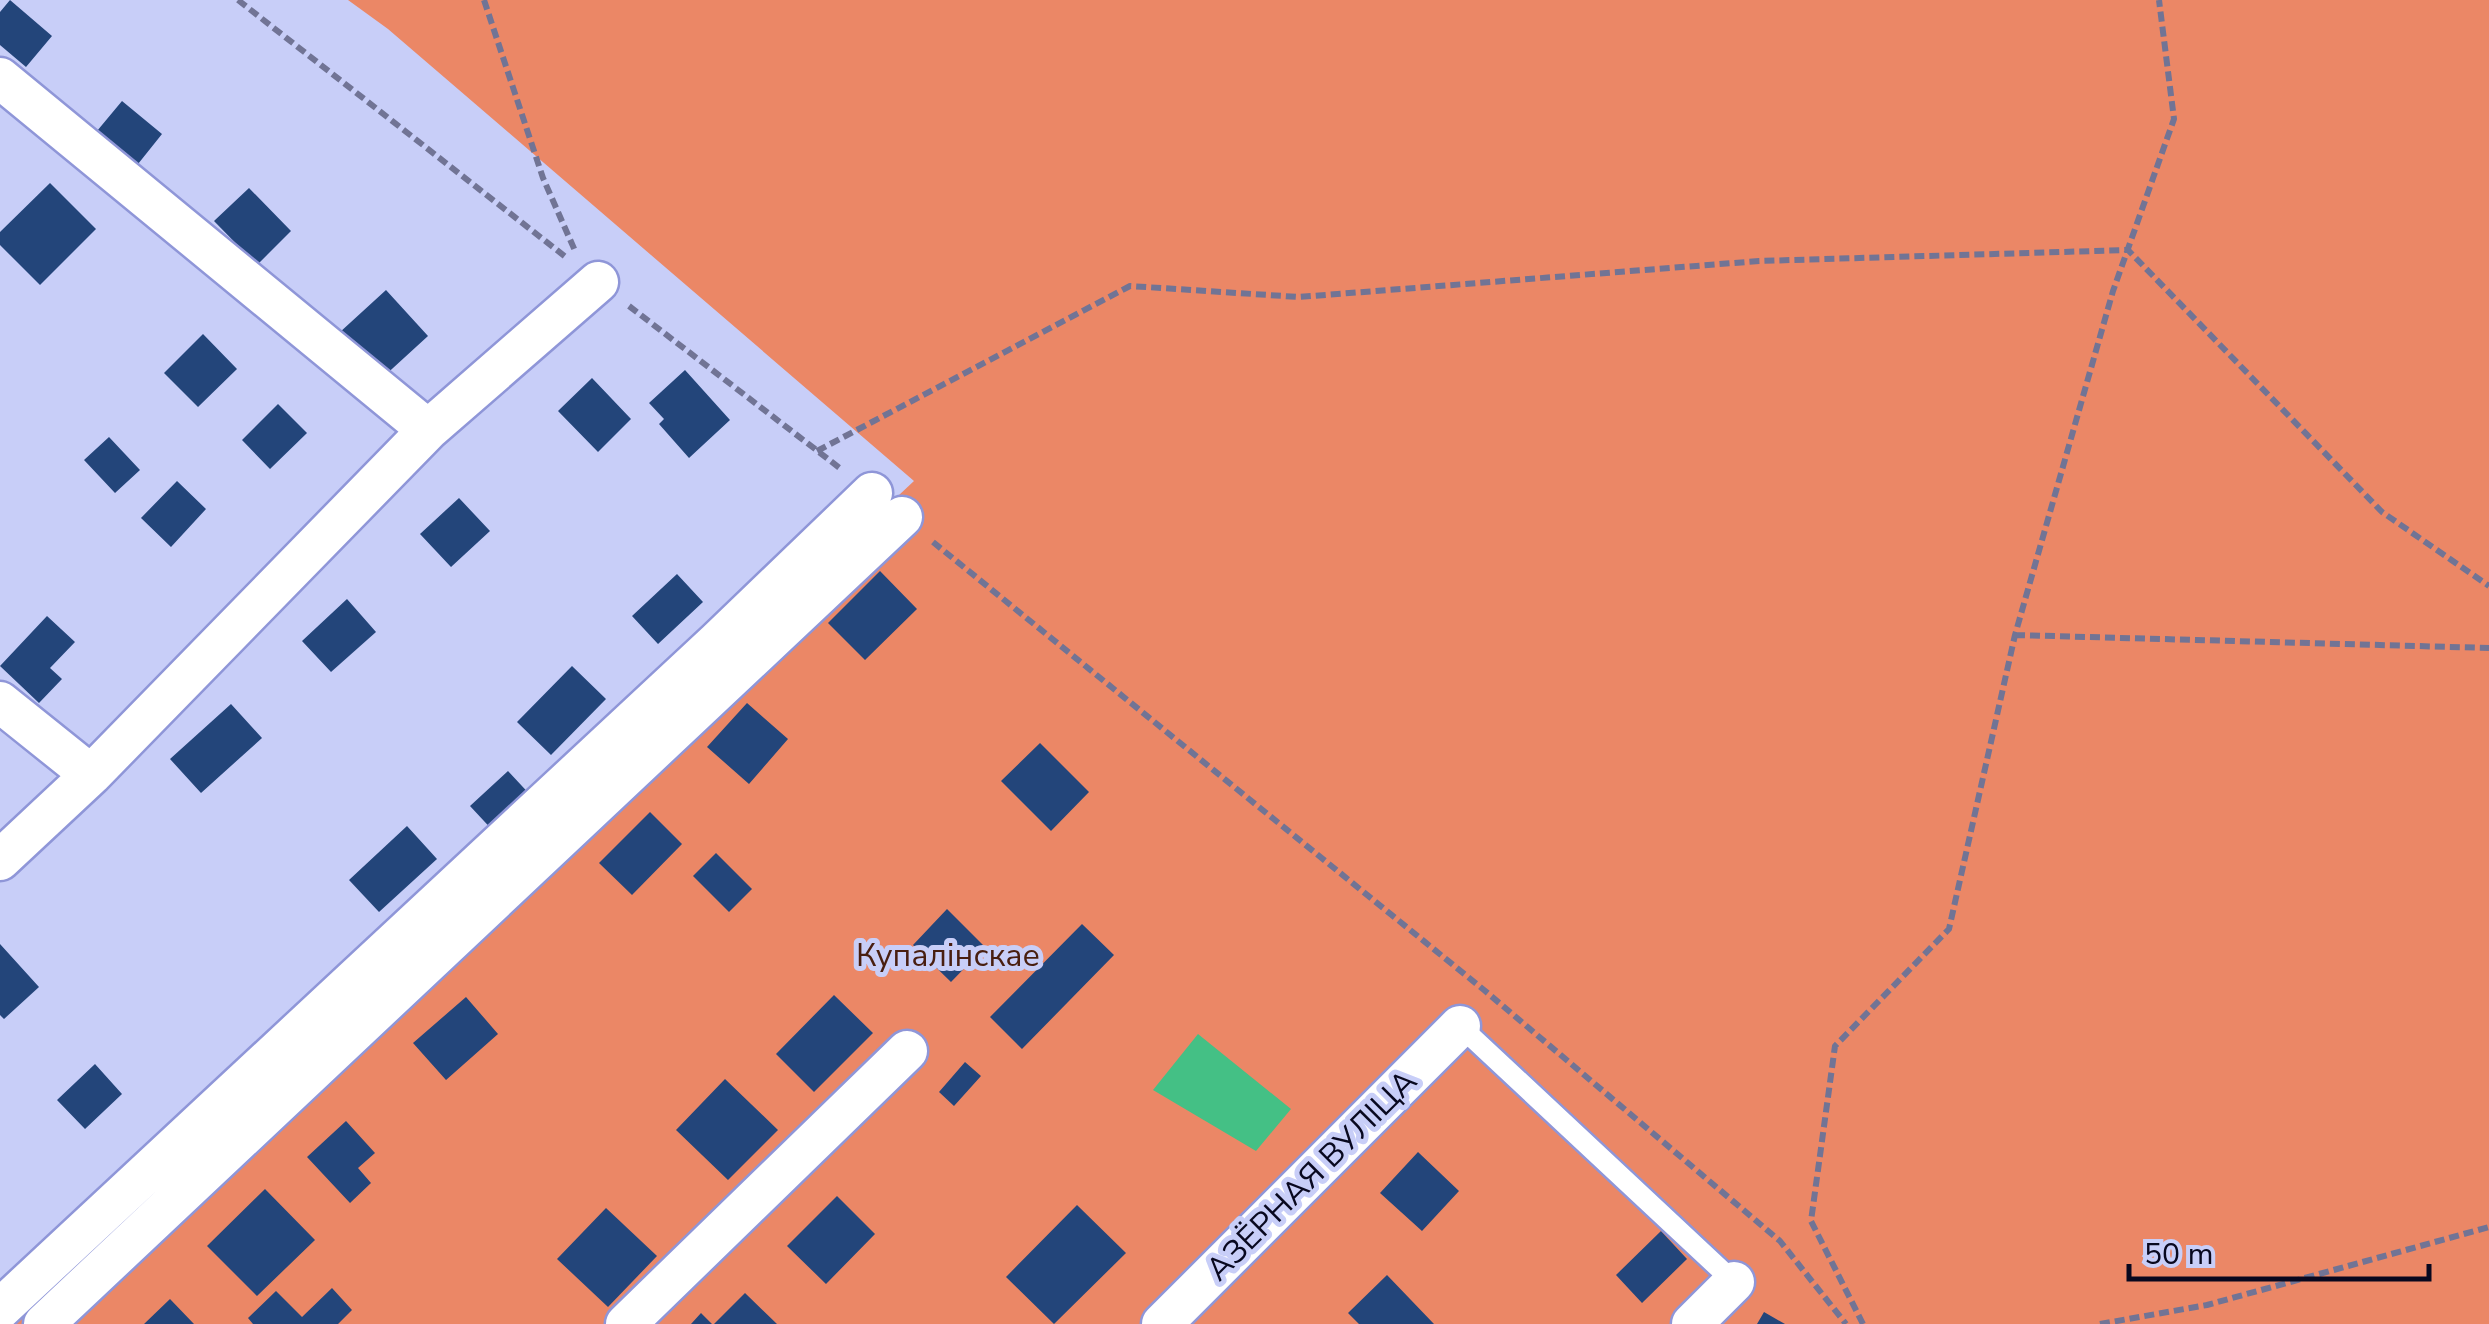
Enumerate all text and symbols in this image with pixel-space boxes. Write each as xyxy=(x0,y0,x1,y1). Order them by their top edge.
park label: Купалінскае xyxy=(856,934,1040,977)
street label: АЗЁРНАЯ ВУЛІЦА xyxy=(1196,1060,1426,1290)
scale bar xyxy=(2129,1219,2429,1281)
text: 50 m xyxy=(2144,1234,2213,1275)

